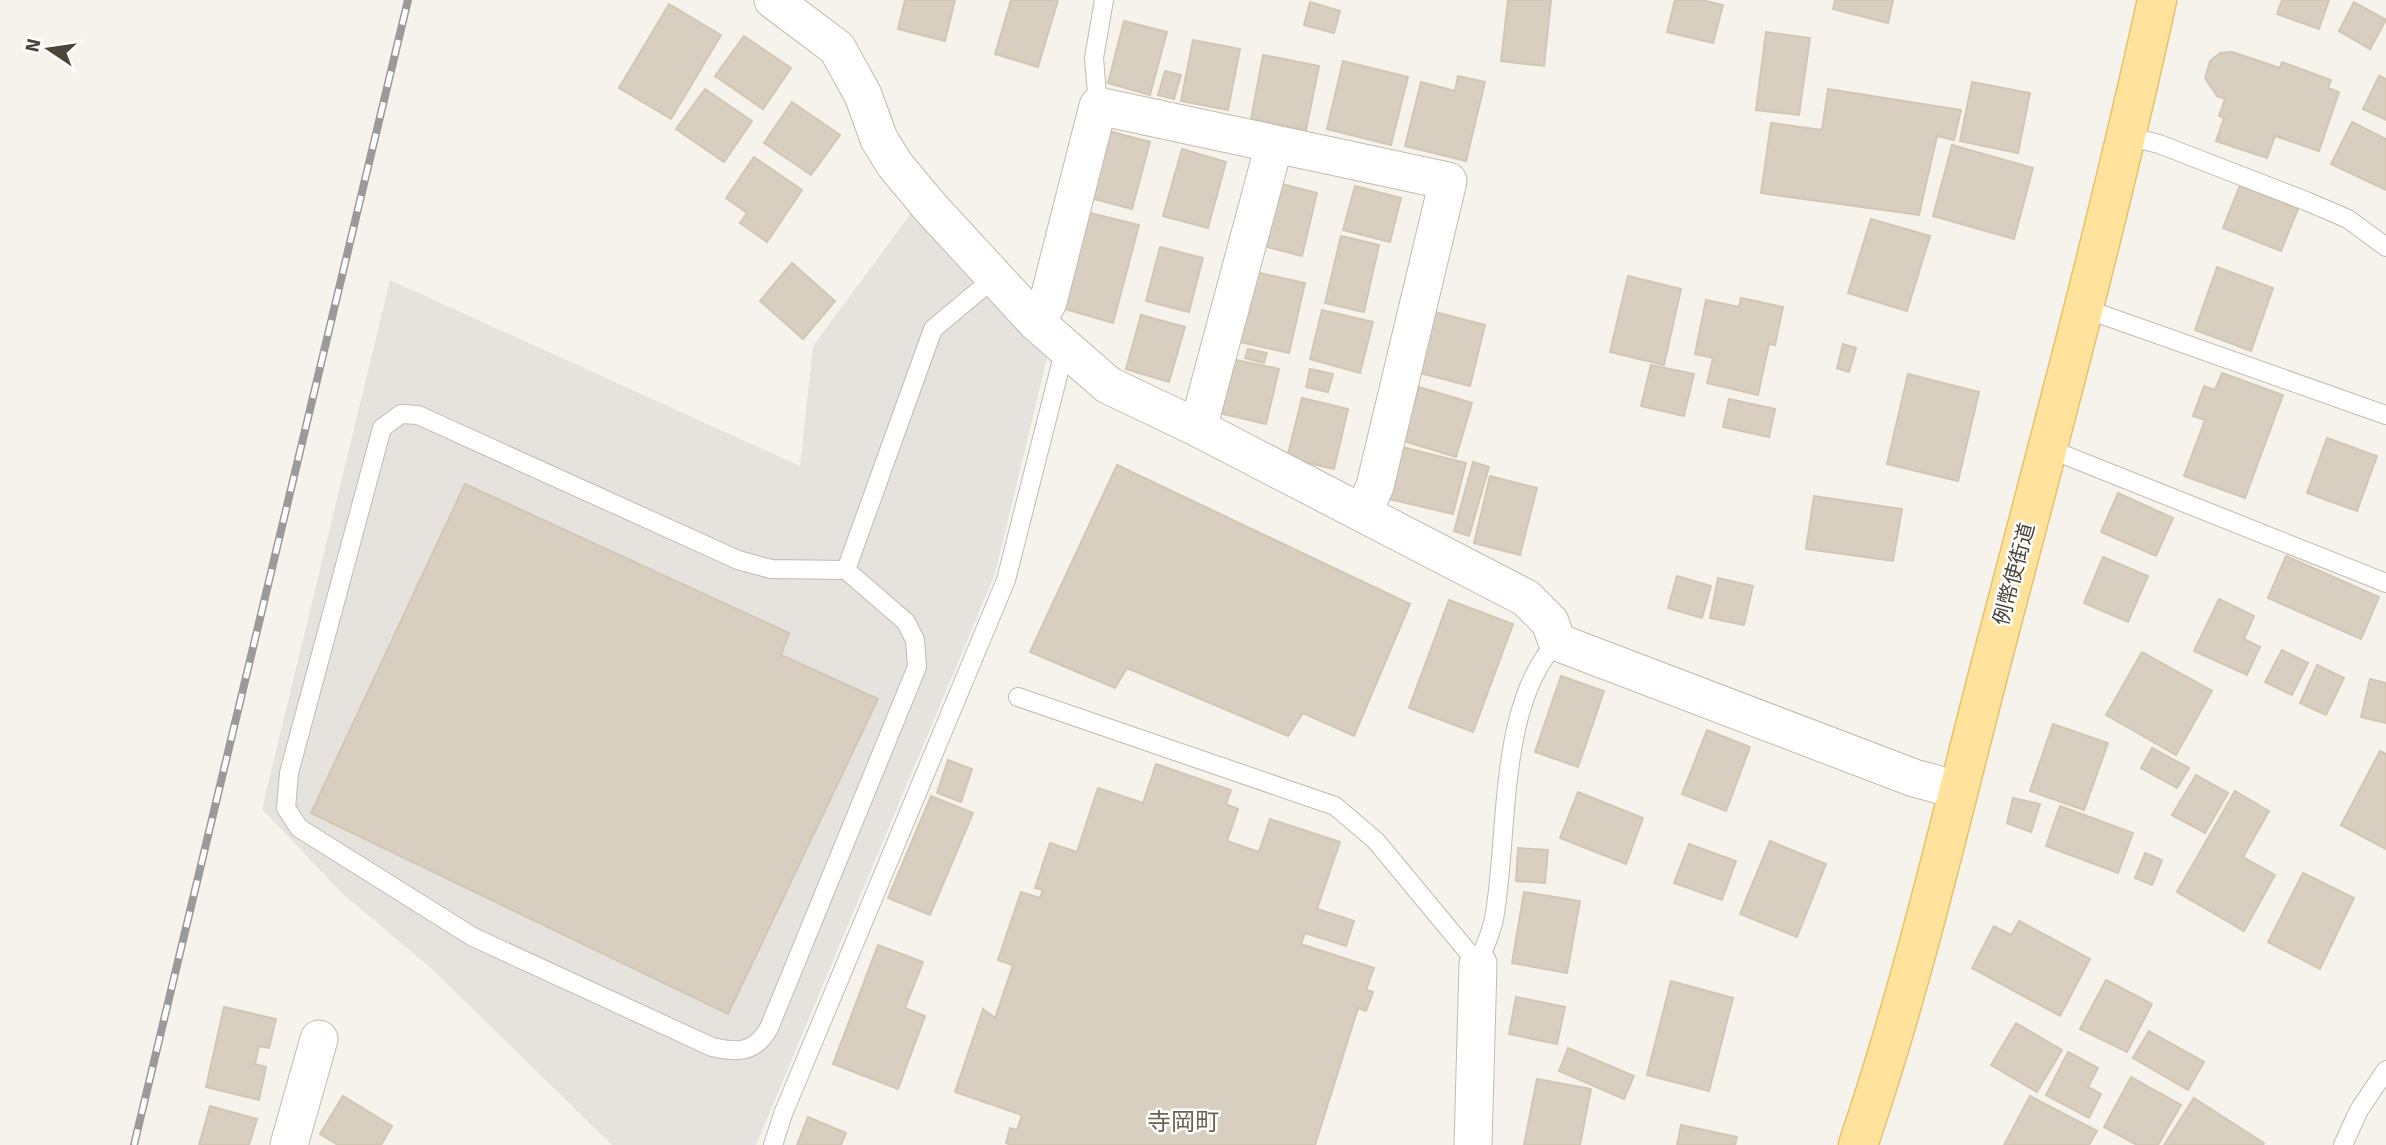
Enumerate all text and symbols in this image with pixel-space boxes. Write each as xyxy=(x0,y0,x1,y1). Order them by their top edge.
north arrow xyxy=(14,14,84,84)
text: N xyxy=(20,36,47,55)
street label: 例幣使街道 xyxy=(1988,520,2040,628)
district label: 寺岡町 xyxy=(1147,1107,1219,1137)

